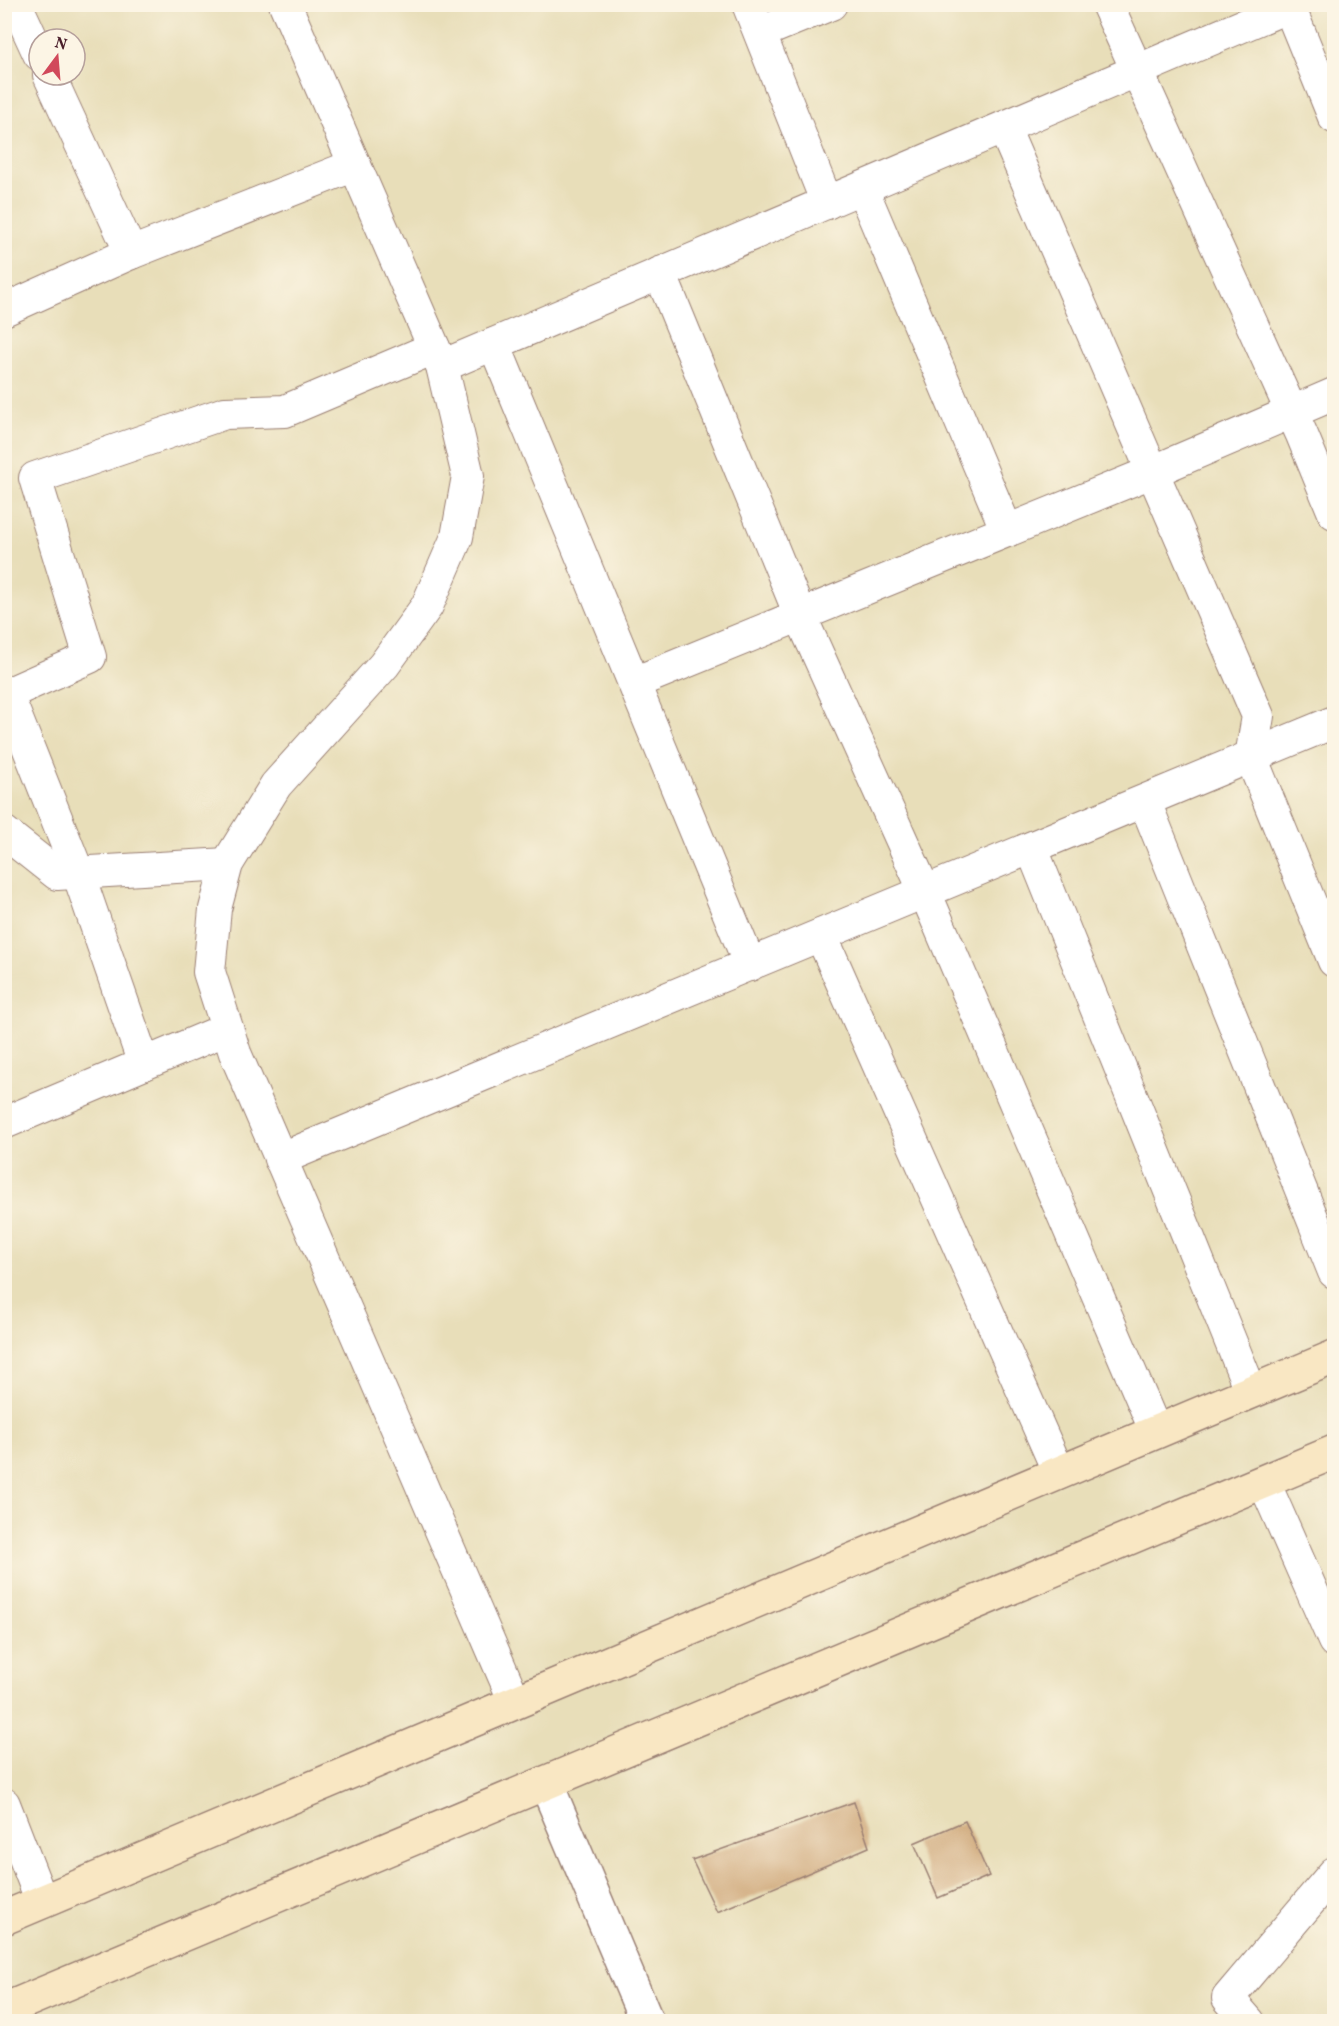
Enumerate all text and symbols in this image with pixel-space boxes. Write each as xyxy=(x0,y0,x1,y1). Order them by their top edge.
north arrow xyxy=(27,27,87,87)
text: N xyxy=(52,32,70,57)

